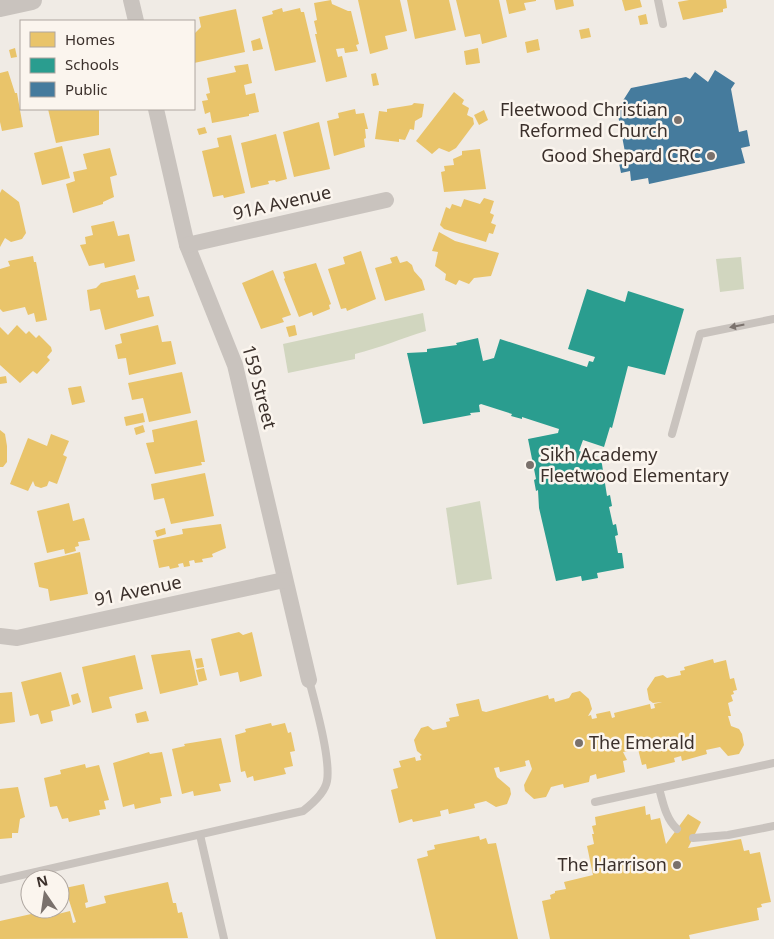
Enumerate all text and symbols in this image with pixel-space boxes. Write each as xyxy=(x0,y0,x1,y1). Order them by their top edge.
legend xyxy=(20,20,195,110)
text: Homes xyxy=(65,29,115,49)
text: Schools xyxy=(65,54,119,74)
text: Public xyxy=(65,79,108,99)
place label: Fleetwood Christian Reformed Church xyxy=(500,97,668,142)
marker: Fleetwood Christian Reformed Church xyxy=(672,114,684,126)
place label: Good Shepard CRC xyxy=(541,143,701,167)
marker: Good Shepard CRC xyxy=(705,150,717,162)
street label: 91A Avenue xyxy=(230,179,333,225)
one-way arrow xyxy=(729,323,745,331)
street label: 159 Street xyxy=(237,342,283,432)
place label: Sikh Academy Fleetwood Elementary xyxy=(540,442,729,487)
marker: Sikh Academy Fleetwood Elementary xyxy=(524,459,536,471)
street label: 91 Avenue xyxy=(92,569,184,611)
place label: The Emerald xyxy=(589,730,695,754)
marker: The Emerald xyxy=(573,737,585,749)
place label: The Harrison xyxy=(557,852,667,876)
marker: The Harrison xyxy=(671,859,683,871)
north arrow xyxy=(20,869,70,919)
text: N xyxy=(34,870,50,891)

